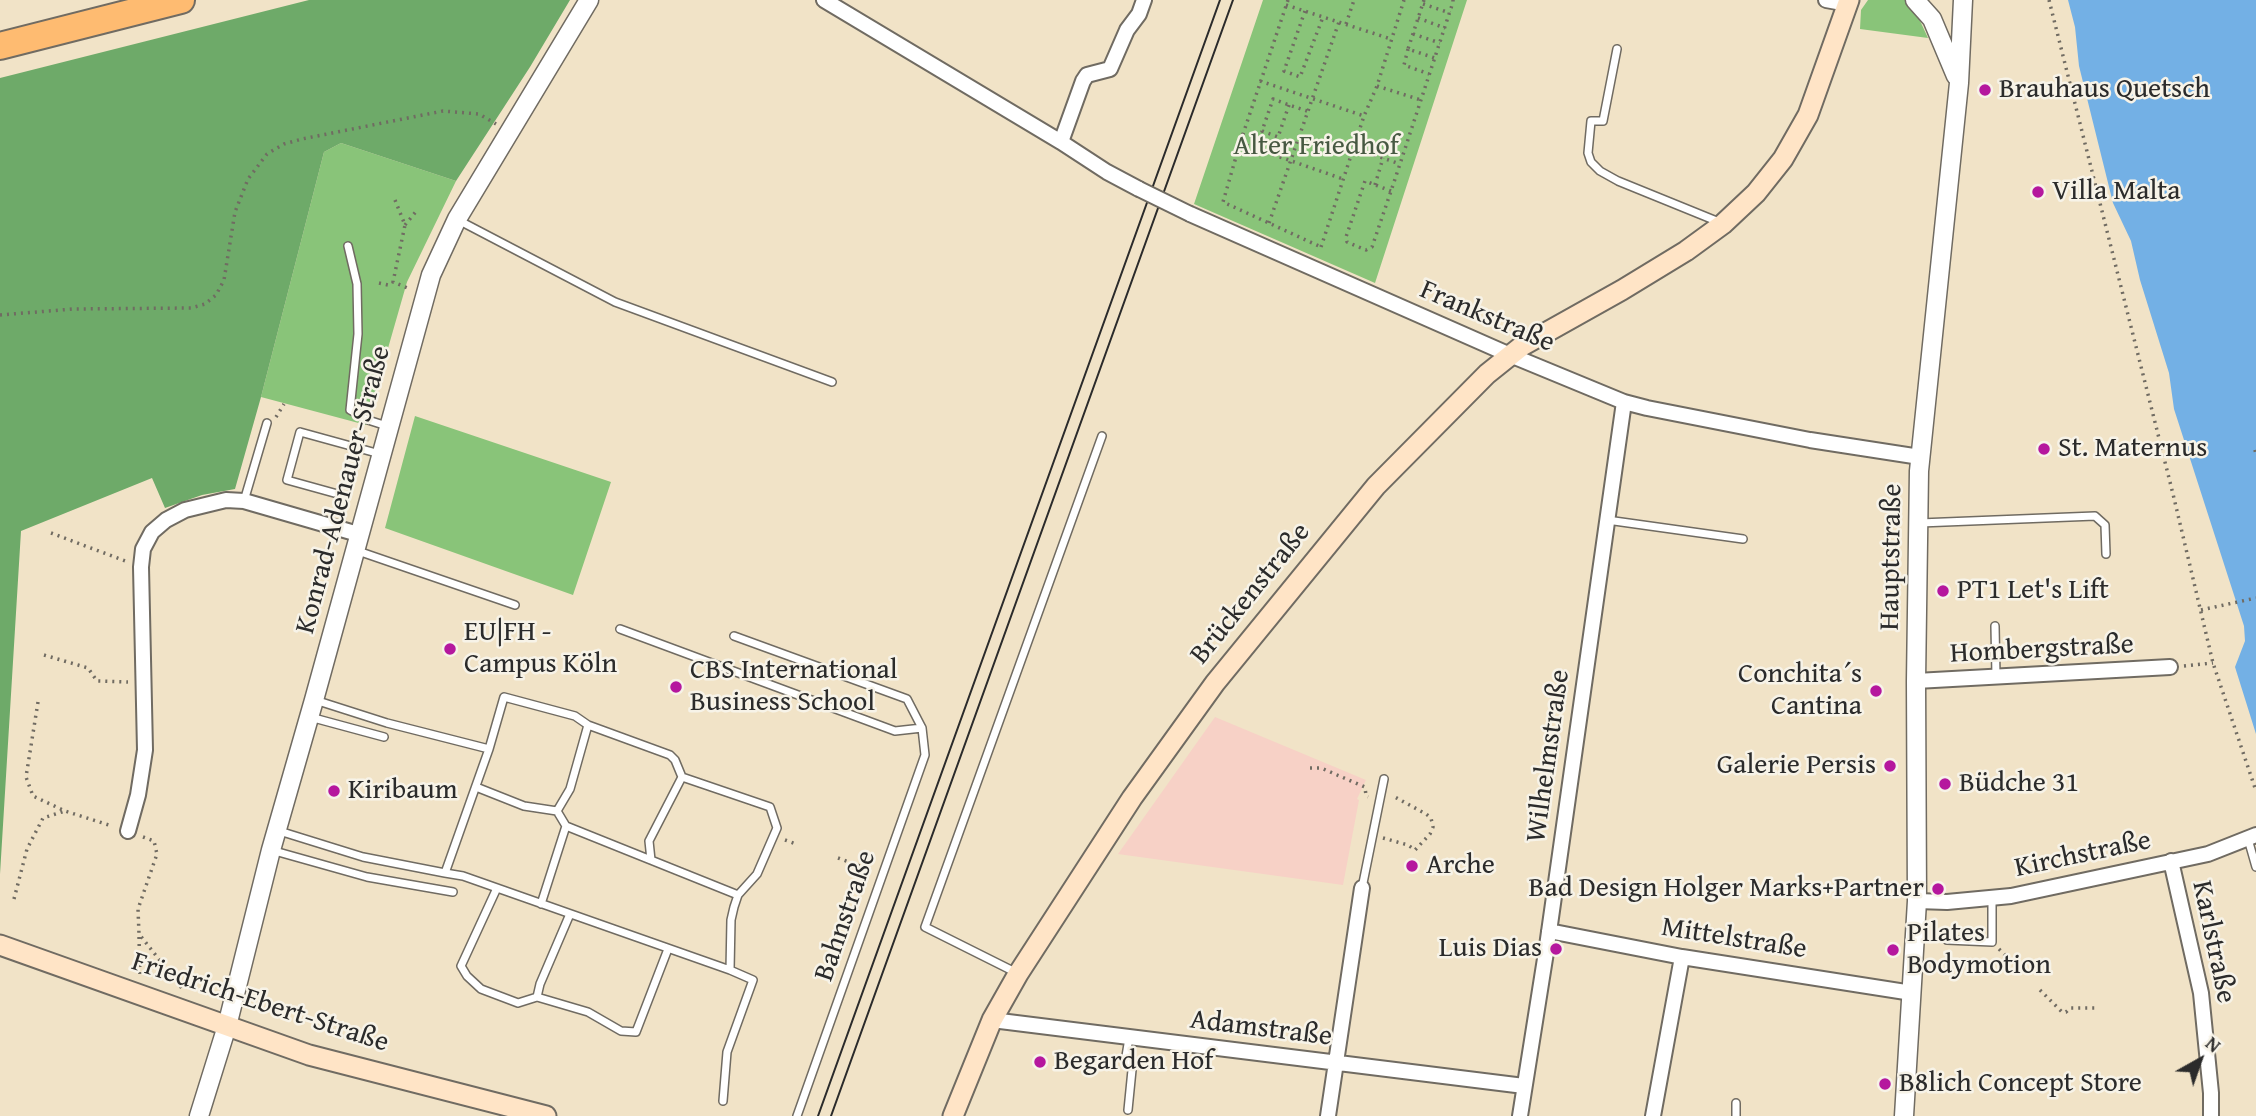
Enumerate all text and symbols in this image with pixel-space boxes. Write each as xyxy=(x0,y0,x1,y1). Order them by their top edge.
place label: Brauhaus Quetsch xyxy=(1999,73,2210,107)
marker: Brauhaus Quetsch xyxy=(1977,82,1993,98)
park label: Alter Friedhof xyxy=(1233,130,1399,164)
place label: Villa Malta xyxy=(2052,175,2180,209)
marker: Villa Malta xyxy=(2030,184,2046,200)
street label: Frankstraße xyxy=(1415,274,1559,360)
street label: Konrad-Adenauer-Straße xyxy=(289,342,399,638)
place label: St. Maternus xyxy=(2058,432,2207,466)
marker: St. Maternus xyxy=(2036,441,2052,457)
street label: Hauptstraße xyxy=(1874,483,1910,631)
street label: Brückenstraße xyxy=(1184,517,1318,671)
place label: PT1 Let's Lift xyxy=(1957,574,2109,608)
marker: PT1 Let's Lift xyxy=(1935,583,1951,599)
place label: EU|FH - Campus Köln xyxy=(464,616,617,682)
street label: Hombergstraße xyxy=(1949,628,2135,672)
marker: EU|FH - Campus Köln xyxy=(442,641,458,657)
place label: CBS International Business School xyxy=(690,654,898,720)
place label: Conchita´s Cantina xyxy=(1738,658,1862,724)
street label: Wilhelmstraße xyxy=(1520,667,1578,845)
marker: CBS International Business School xyxy=(668,679,684,695)
marker: Conchita´s Cantina xyxy=(1868,683,1884,699)
place label: Galerie Persis xyxy=(1717,749,1876,783)
marker: Galerie Persis xyxy=(1882,758,1898,774)
place label: Büdche 31 xyxy=(1959,767,2079,801)
place label: Kiribaum xyxy=(348,774,458,808)
marker: Büdche 31 xyxy=(1937,776,1953,792)
marker: Kiribaum xyxy=(326,783,342,799)
street label: Kirchstraße xyxy=(2012,824,2154,886)
street label: Bahnstraße xyxy=(808,846,884,986)
place label: Arche xyxy=(1426,849,1495,883)
marker: Arche xyxy=(1404,858,1420,874)
place label: Bad Design Holger Marks+Partner xyxy=(1529,872,1924,906)
street label: Karlstraße xyxy=(2184,878,2242,1006)
marker: Bad Design Holger Marks+Partner xyxy=(1930,881,1946,897)
street label: Mittelstraße xyxy=(1659,911,1809,967)
place label: Pilates Bodymotion xyxy=(1907,917,2051,983)
place label: Luis Dias xyxy=(1439,932,1542,966)
marker: Luis Dias xyxy=(1548,941,1564,957)
marker: Pilates Bodymotion xyxy=(1885,942,1901,958)
street label: Friedrich-Ebert-Straße xyxy=(127,946,393,1060)
street label: Adamstraße xyxy=(1188,1004,1334,1054)
north arrow xyxy=(2165,1025,2235,1095)
text: N xyxy=(2200,1029,2227,1059)
place label: Begarden Hof xyxy=(1054,1045,1213,1079)
marker: Begarden Hof xyxy=(1032,1054,1048,1070)
place label: B8lich Concept Store xyxy=(1899,1067,2142,1101)
marker: B8lich Concept Store xyxy=(1877,1076,1893,1092)

